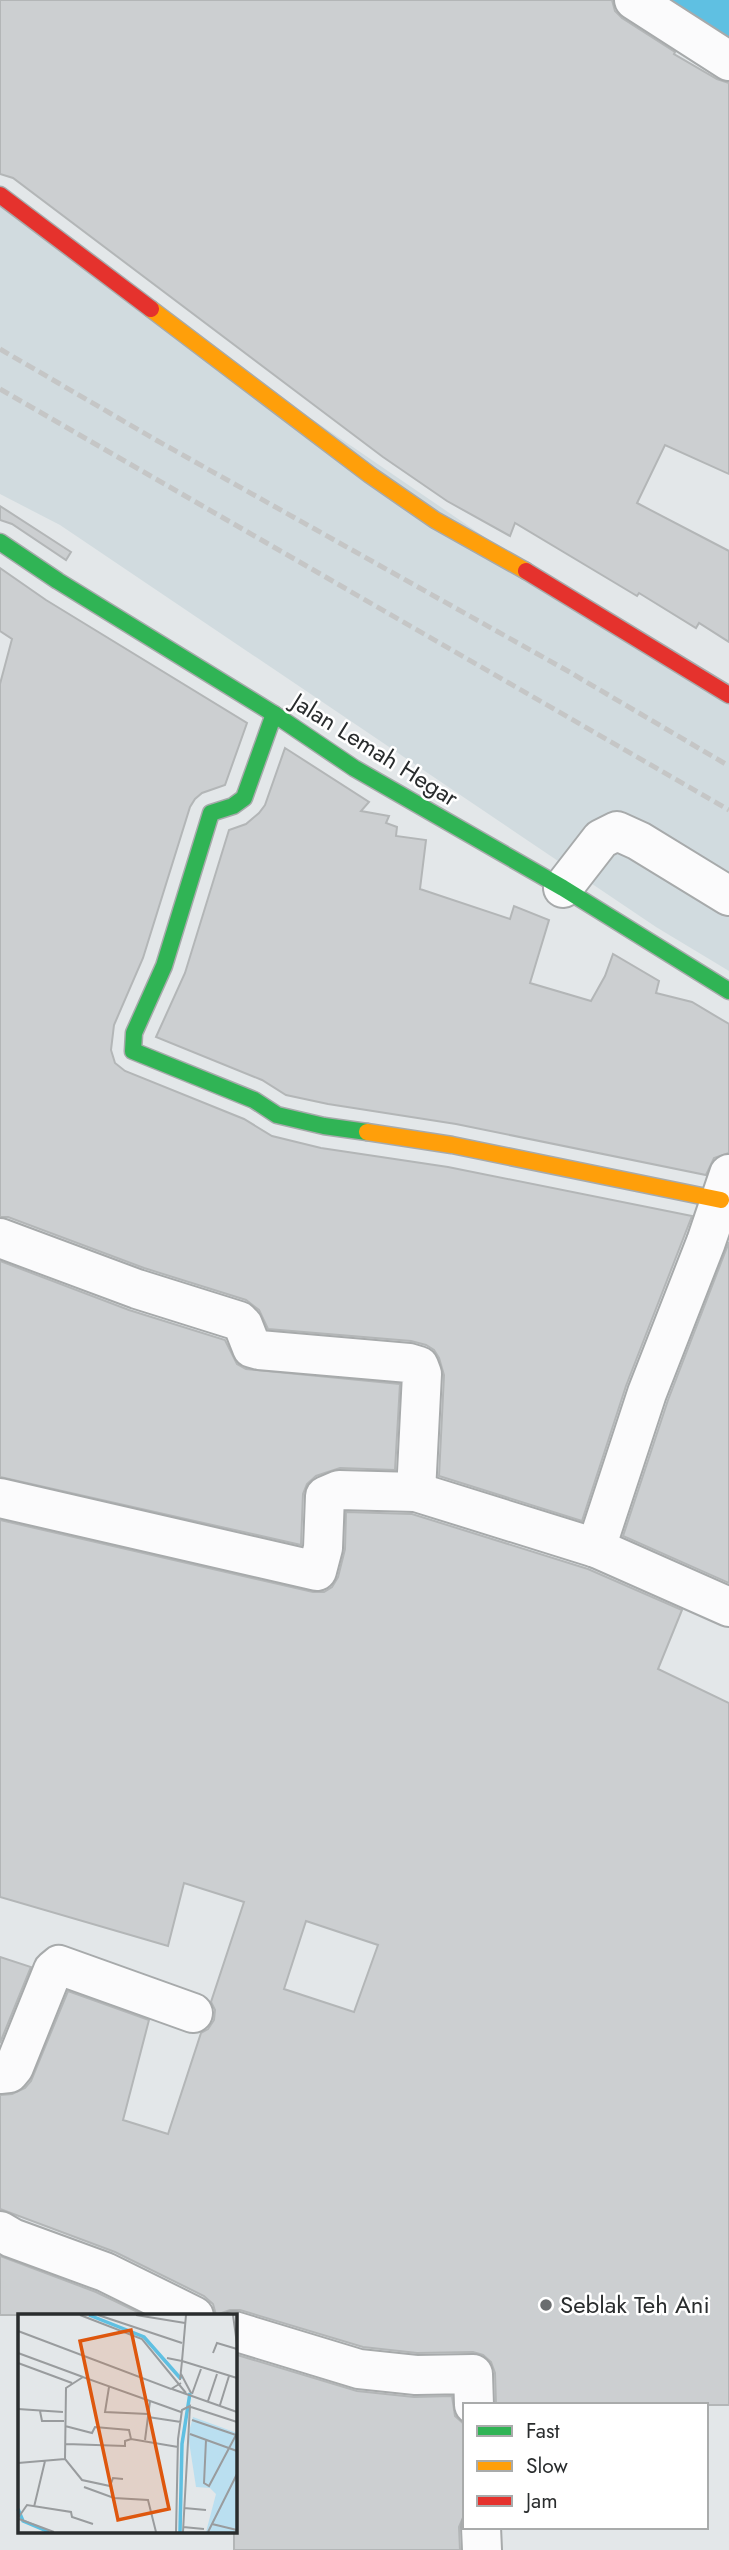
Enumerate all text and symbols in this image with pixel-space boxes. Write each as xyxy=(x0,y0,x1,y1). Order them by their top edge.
street label: Jalan Lemah Hegar xyxy=(283,683,466,815)
place label: Seblak Teh Ani xyxy=(560,2287,710,2322)
marker: Seblak Teh Ani xyxy=(538,2297,554,2313)
inset map xyxy=(18,2314,236,2532)
legend xyxy=(463,2403,708,2529)
text: Fast xyxy=(526,2416,559,2446)
text: Slow xyxy=(526,2451,568,2481)
text: Jam xyxy=(523,2486,558,2516)

